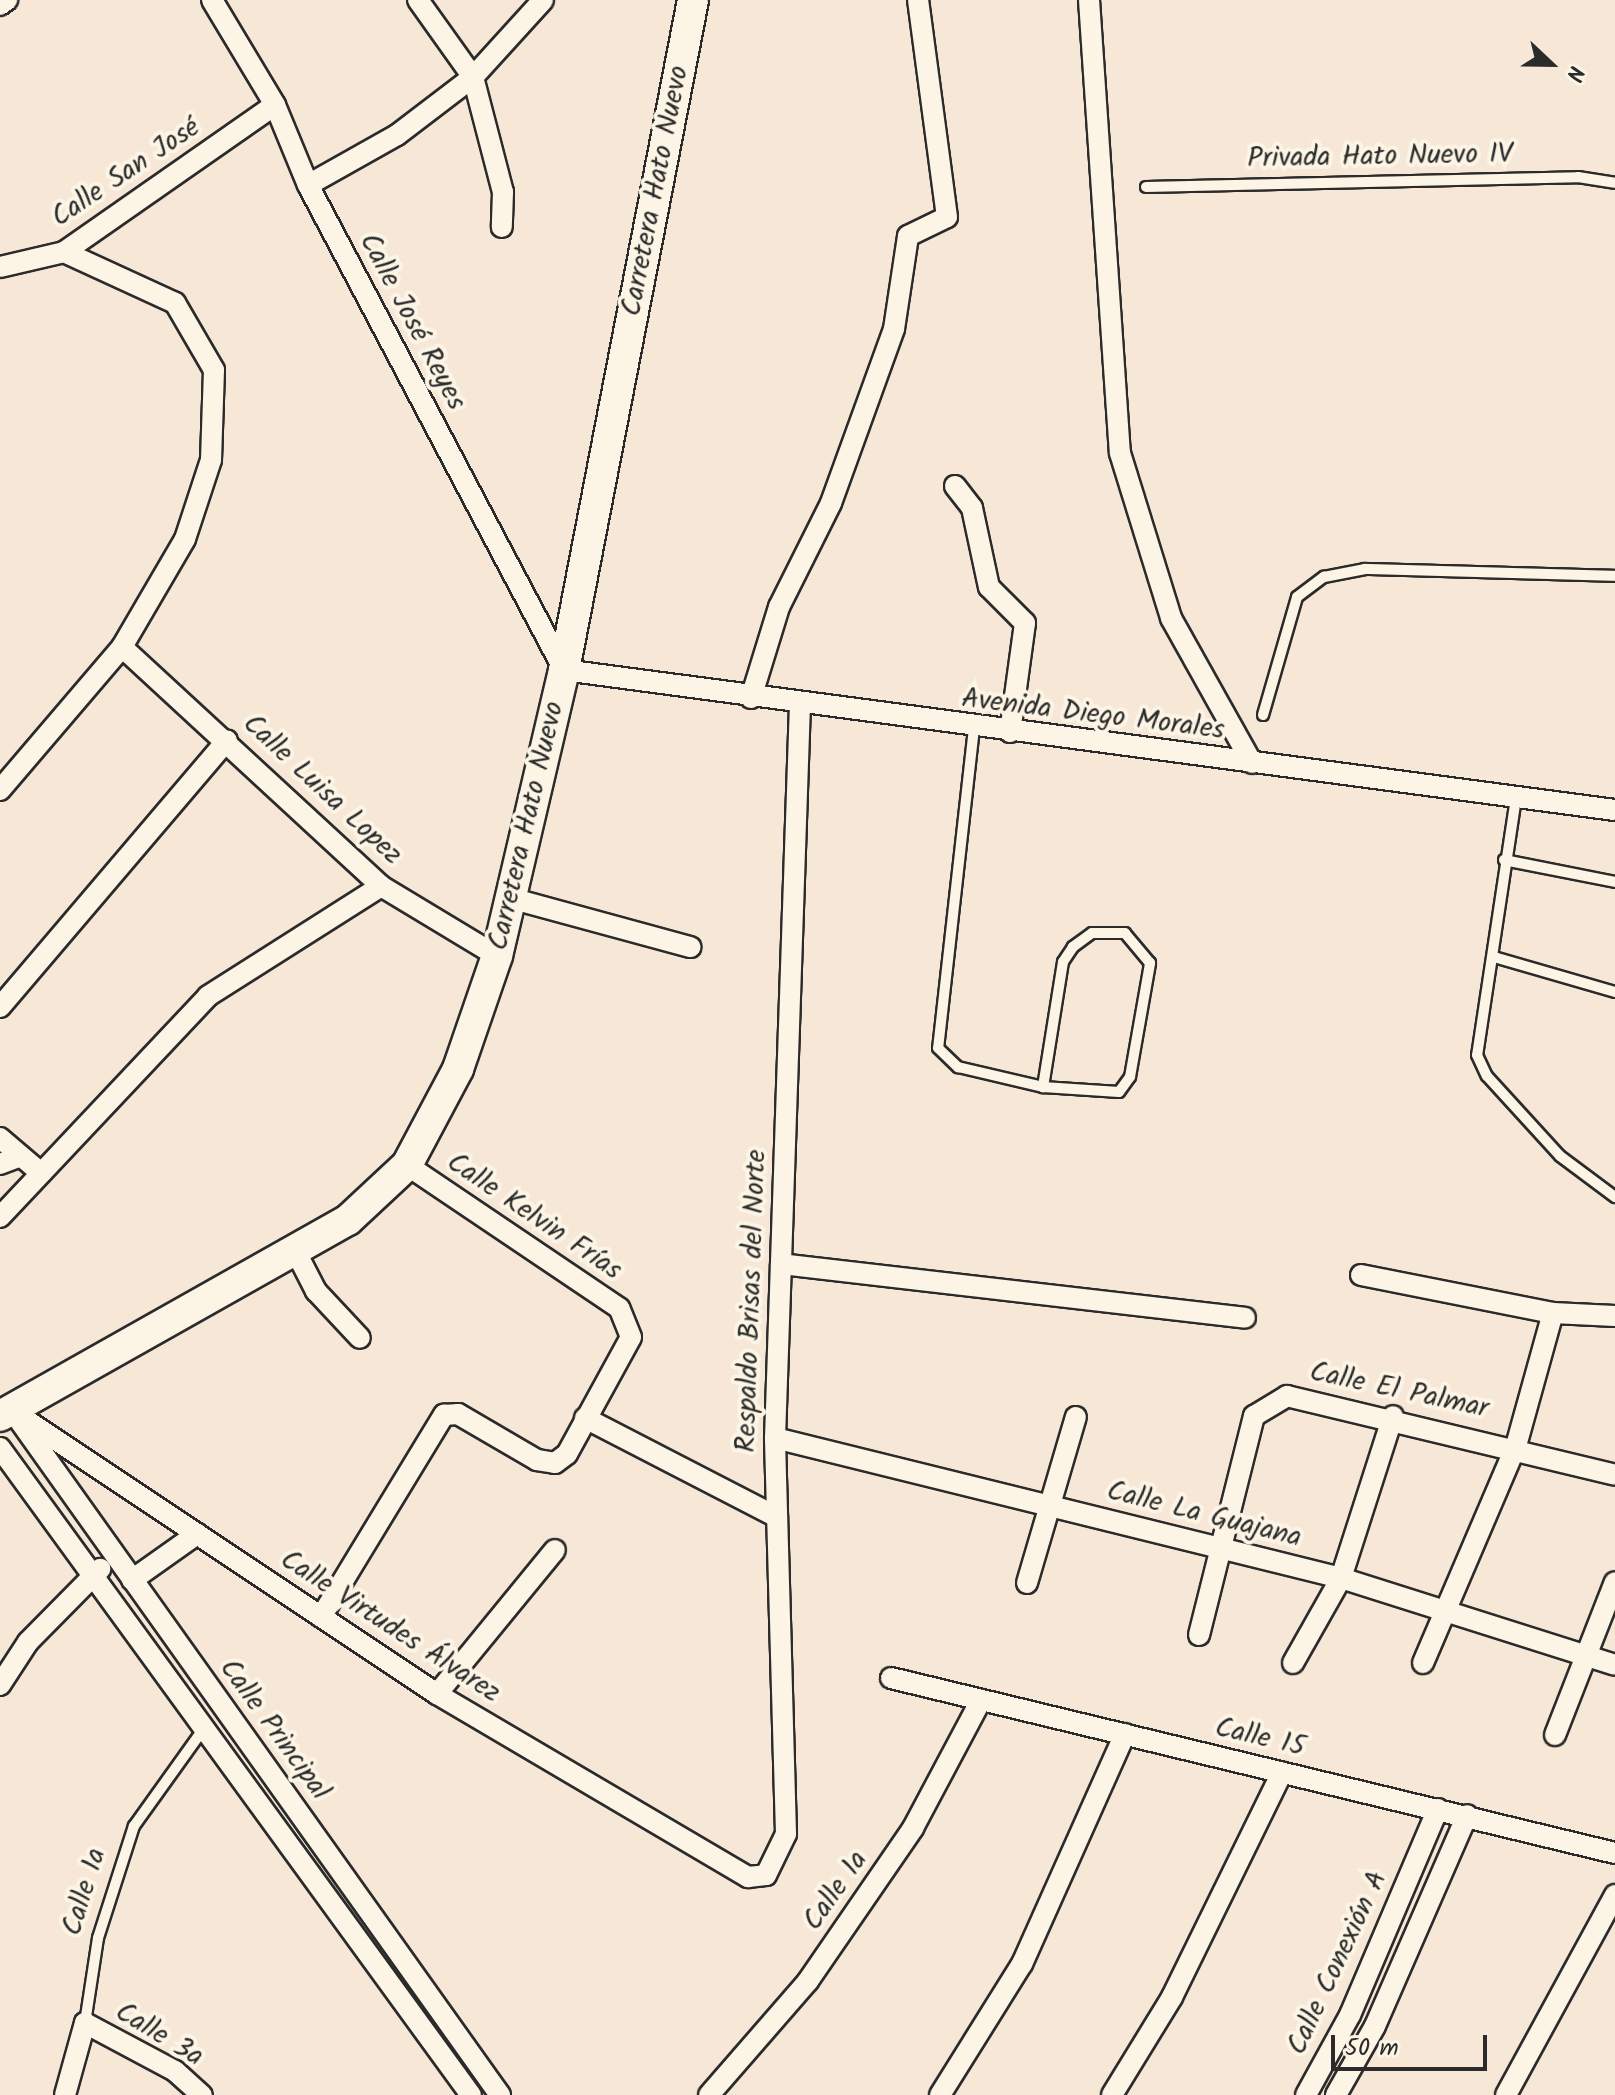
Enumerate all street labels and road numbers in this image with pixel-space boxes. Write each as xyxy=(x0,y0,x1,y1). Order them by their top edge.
street label: Carretera Hato Nuevo xyxy=(615,63,697,319)
street label: Calle San José xyxy=(45,111,207,235)
street label: Privada Hato Nuevo IV xyxy=(1247,138,1513,176)
street label: Calle José Reyes xyxy=(351,228,473,416)
street label: Avenida Diego Morales xyxy=(960,682,1226,748)
street label: Carretera Hato Nuevo xyxy=(482,698,572,954)
street label: Calle Luisa Lopez xyxy=(235,708,409,872)
street label: Calle Kelvin Frías xyxy=(440,1146,628,1288)
street label: Respaldo Brisas del Norte xyxy=(730,1149,774,1453)
street label: Calle El Palmar xyxy=(1307,1356,1491,1426)
street label: Calle La Guajana xyxy=(1103,1475,1305,1555)
street label: Calle Virtudes Álvarez xyxy=(274,1543,506,1711)
street label: Calle Principal xyxy=(212,1653,336,1807)
street label: Calle 15 xyxy=(1212,1711,1308,1765)
street label: Calle 1a xyxy=(56,1844,114,1940)
street label: Calle 1a xyxy=(797,1845,875,1937)
street label: Calle Conexión A xyxy=(1281,1866,1395,2060)
street label: Calle 3a xyxy=(109,1996,209,2074)

